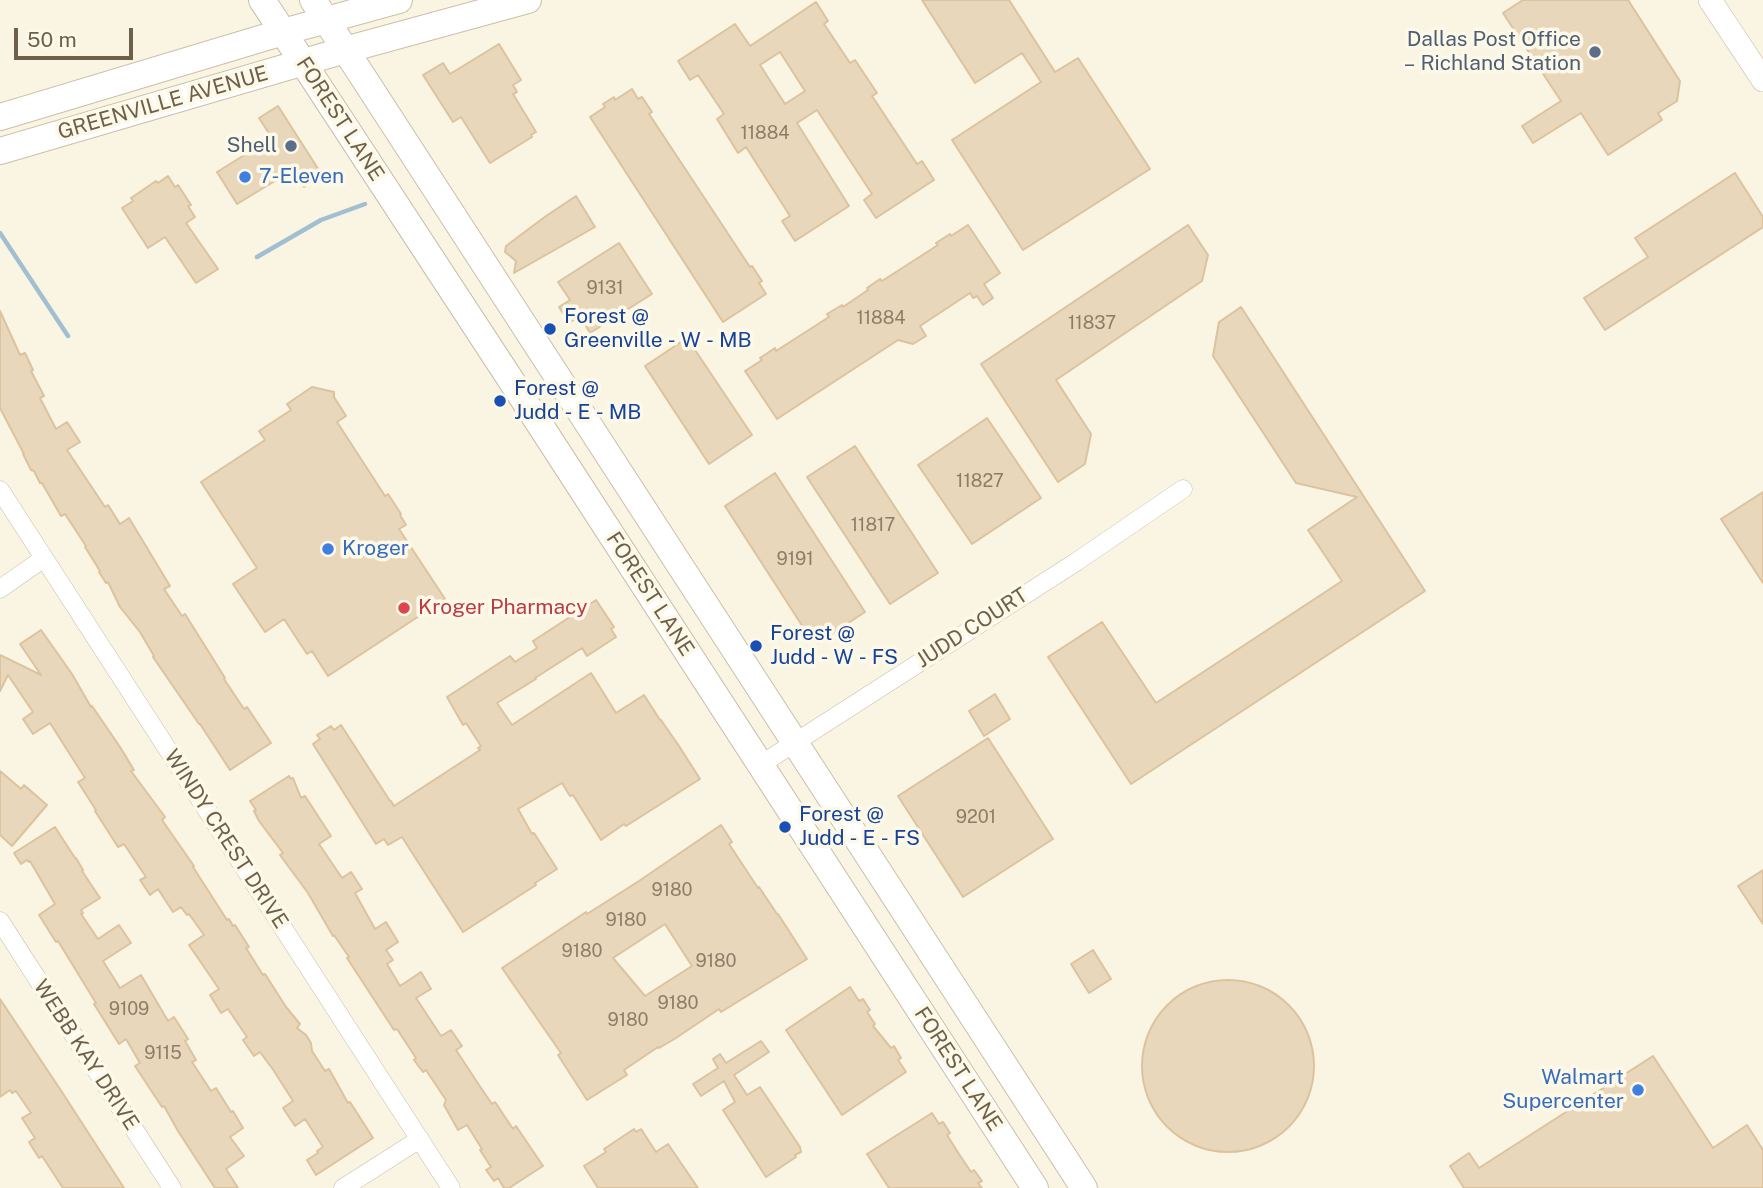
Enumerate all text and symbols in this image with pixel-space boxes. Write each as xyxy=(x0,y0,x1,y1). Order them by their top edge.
scale bar xyxy=(18,14,136,58)
text: 50 m xyxy=(27,27,77,52)
place label: Dallas Post Office – Richland Station xyxy=(1404,27,1581,77)
marker: Dallas Post Office – Richland Station xyxy=(1587,44,1603,60)
street label: FOREST LANE xyxy=(291,52,389,186)
street label: GREENVILLE AVENUE xyxy=(55,61,271,145)
house number: 11884 xyxy=(740,122,790,144)
place label: Shell xyxy=(227,133,277,159)
marker: Shell xyxy=(283,138,299,154)
place label: 7-Eleven xyxy=(259,164,344,190)
marker: 7-Eleven xyxy=(237,169,253,185)
house number: 9131 xyxy=(586,277,624,299)
place label: Forest @ Greenville - W - MB xyxy=(564,304,752,354)
house number: 11884 xyxy=(856,307,906,329)
house number: 11837 xyxy=(1068,312,1116,334)
marker: Forest @ Greenville - W - MB xyxy=(542,321,558,337)
place label: Forest @ Judd - E - MB xyxy=(514,376,641,426)
marker: Forest @ Judd - E - MB xyxy=(492,393,508,409)
house number: 11827 xyxy=(956,470,1004,492)
house number: 11817 xyxy=(851,514,895,536)
street label: FOREST LANE xyxy=(601,527,699,661)
place label: Kroger xyxy=(342,536,409,562)
marker: Kroger xyxy=(320,541,336,557)
house number: 9191 xyxy=(776,548,814,570)
street label: JUDD COURT xyxy=(912,583,1032,673)
place label: Kroger Pharmacy xyxy=(418,595,588,621)
marker: Kroger Pharmacy xyxy=(396,600,412,616)
place label: Forest @ Judd - W - FS xyxy=(770,621,898,671)
marker: Forest @ Judd - W - FS xyxy=(748,638,764,654)
street label: WINDY CREST DRIVE xyxy=(159,745,293,933)
place label: Forest @ Judd - E - FS xyxy=(799,802,920,852)
house number: 9201 xyxy=(956,806,996,828)
marker: Forest @ Judd - E - FS xyxy=(777,819,793,835)
house number: 9180 xyxy=(651,879,693,901)
house number: 9180 xyxy=(605,909,647,931)
house number: 9180 xyxy=(561,940,603,962)
house number: 9180 xyxy=(695,950,737,972)
street label: WEBB KAY DRIVE xyxy=(28,975,144,1135)
house number: 9180 xyxy=(657,992,699,1014)
house number: 9109 xyxy=(109,998,149,1020)
street label: FOREST LANE xyxy=(909,1002,1007,1136)
house number: 9180 xyxy=(607,1009,649,1031)
house number: 9115 xyxy=(144,1042,182,1064)
place label: Walmart Supercenter xyxy=(1502,1065,1624,1115)
marker: Walmart Supercenter xyxy=(1630,1082,1646,1098)

